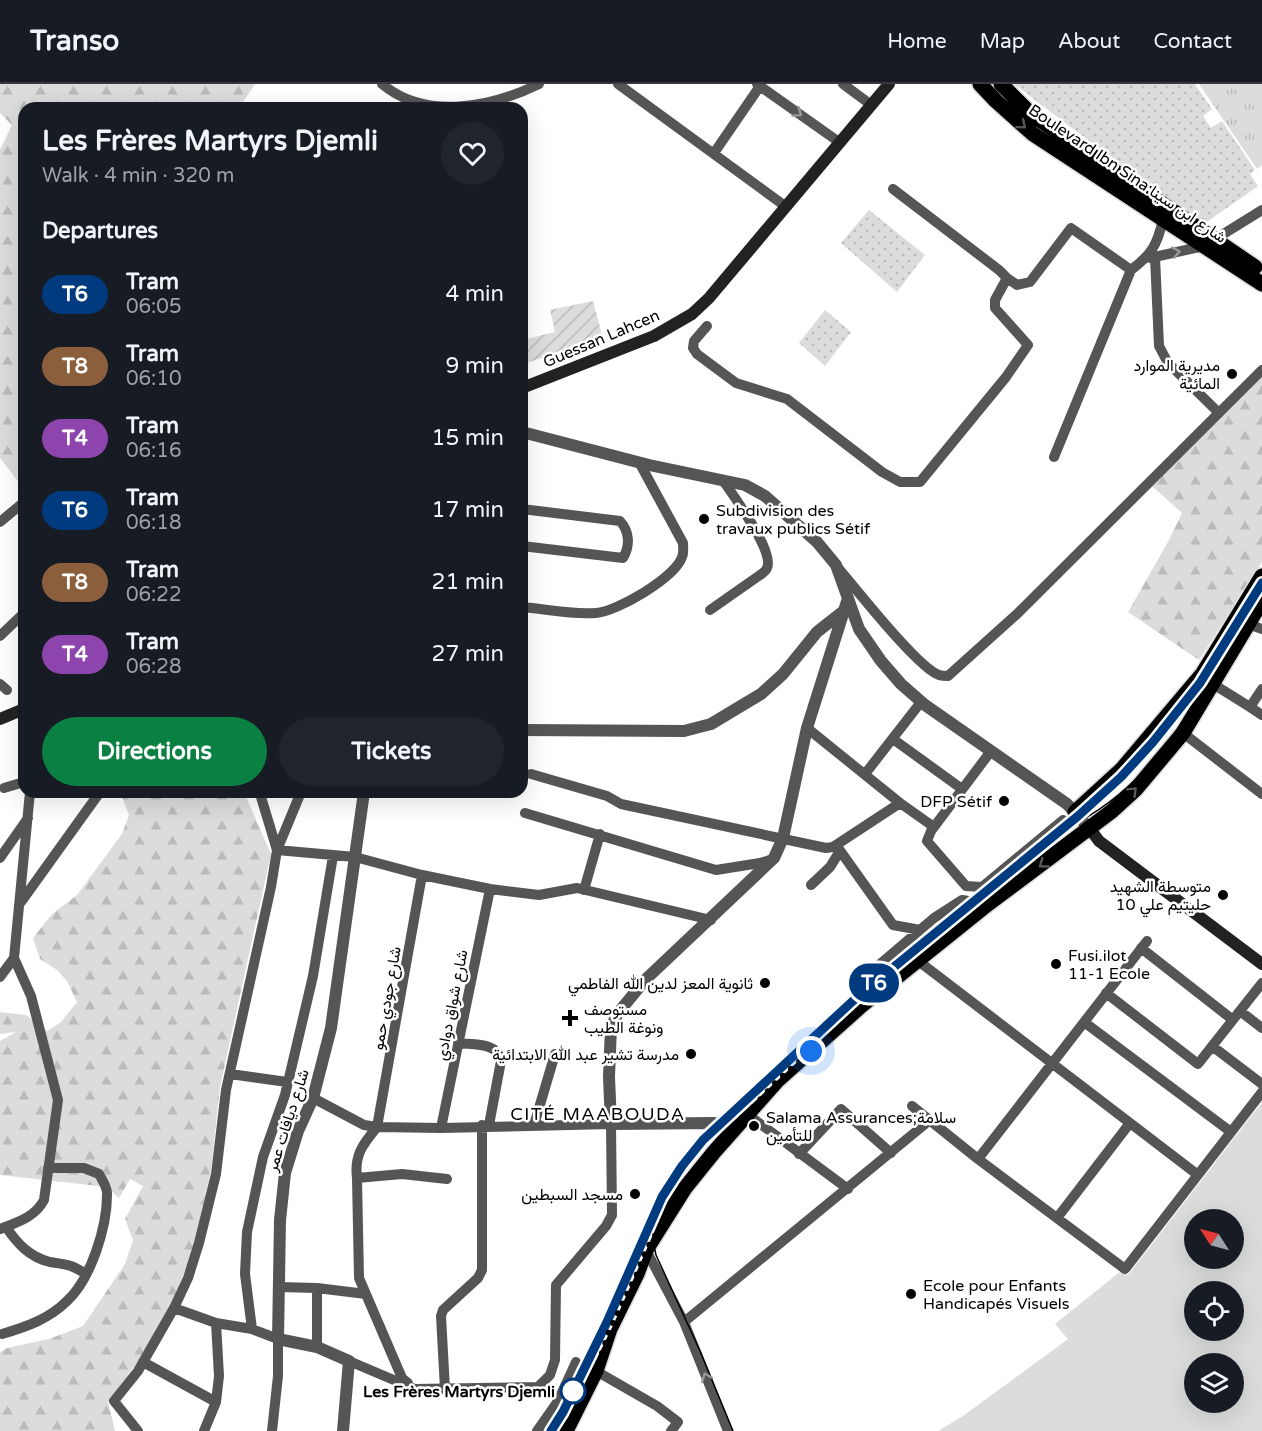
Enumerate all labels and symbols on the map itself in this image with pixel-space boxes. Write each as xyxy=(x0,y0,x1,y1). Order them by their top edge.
street label: Boulevard Ibn Sina:شارع ابن سينا xyxy=(1024,100,1230,248)
one-way arrow xyxy=(791,106,802,117)
one-way arrow xyxy=(1015,118,1026,129)
one-way arrow xyxy=(1170,246,1180,259)
street label: Guessan Lahcen xyxy=(540,305,663,372)
place label: مديرية الموارد المائية xyxy=(1134,356,1220,394)
marker: مديرية الموارد المائية xyxy=(1225,367,1239,381)
place label: Subdivision des travaux publics Sétif xyxy=(716,501,871,539)
marker: Subdivision des travaux publics Sétif xyxy=(697,512,711,526)
one-way arrow xyxy=(1126,787,1137,798)
place label: DFP Sétif xyxy=(920,792,993,812)
marker: DFP Sétif xyxy=(997,794,1011,808)
one-way arrow xyxy=(1038,857,1049,868)
place label: متوسطة الشهيد حليتيم علي 10 xyxy=(1110,877,1211,918)
marker: متوسطة الشهيد حليتيم علي 10 xyxy=(1216,888,1230,902)
street label: شارع جودي حمو xyxy=(368,945,409,1052)
place label: Fusi.ilot 11-1 Ecole xyxy=(1068,946,1150,984)
street label: شارع شواق دوادي xyxy=(431,948,475,1063)
marker: Fusi.ilot 11-1 Ecole xyxy=(1049,957,1063,971)
line badge: T6 xyxy=(847,964,901,1002)
place label: ثانوية المعز لدين الله الفاطمي xyxy=(568,974,753,997)
marker: ثانوية المعز لدين الله الفاطمي xyxy=(758,976,772,990)
place label: مستوصف ونوغة الطيب xyxy=(584,1000,663,1038)
marker: مستوصف ونوغة الطيب xyxy=(561,1009,579,1027)
your location xyxy=(796,1036,826,1066)
place label: مدرسة تشير عبد الله الابتدائية xyxy=(492,1045,679,1065)
marker: مدرسة تشير عبد الله الابتدائية xyxy=(684,1047,698,1061)
street label: شارع ديافات عمر xyxy=(262,1067,315,1175)
district label: CITÉ MAABOUDA xyxy=(510,1103,686,1125)
place label: Salama Assurances;سلامة للتأمين xyxy=(766,1108,956,1146)
marker: Salama Assurances;سلامة للتأمين xyxy=(747,1119,761,1133)
place label: مسجد السبطين xyxy=(521,1185,623,1205)
marker: مسجد السبطين xyxy=(628,1187,642,1201)
north arrow xyxy=(1184,1209,1244,1269)
place label: Ecole pour Enfants Handicapés Visuels xyxy=(923,1276,1069,1314)
marker: Ecole pour Enfants Handicapés Visuels xyxy=(904,1287,918,1301)
one-way arrow xyxy=(701,1372,713,1383)
marker: Les Frères Martyrs Djemli xyxy=(560,1378,586,1404)
place label: Les Frères Martyrs Djemli xyxy=(363,1382,555,1402)

